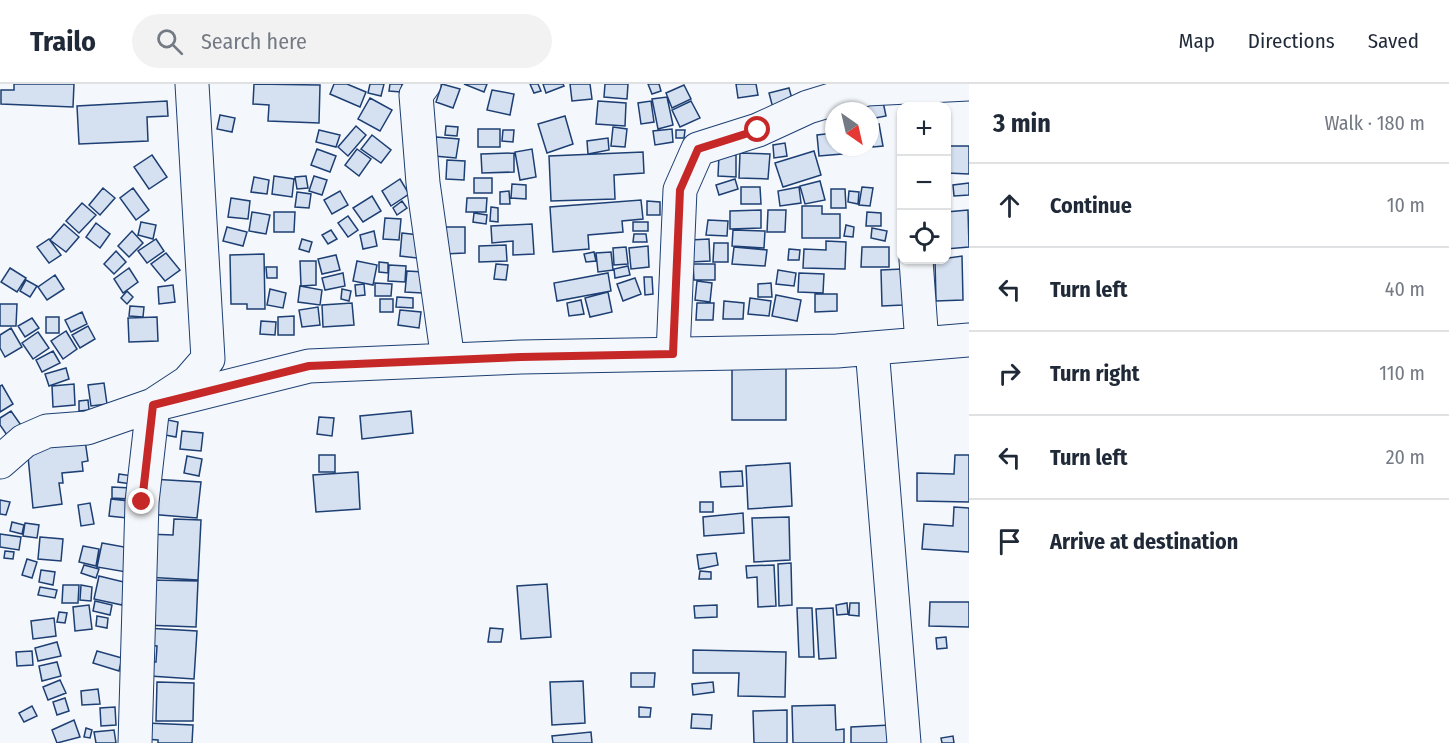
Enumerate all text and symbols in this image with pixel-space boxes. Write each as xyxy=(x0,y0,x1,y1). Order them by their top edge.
search box xyxy=(132,14,552,68)
text: Trailo xyxy=(30,25,96,58)
icon: search xyxy=(153,25,186,58)
text: Search here xyxy=(201,28,307,55)
text: Map xyxy=(1178,28,1215,54)
text: Directions xyxy=(1248,28,1335,54)
text: Saved xyxy=(1368,28,1419,54)
north arrow xyxy=(825,102,879,156)
map controls xyxy=(897,102,951,264)
button: + xyxy=(897,102,951,156)
text: 3 min xyxy=(993,108,1051,139)
text: Walk · 180 m xyxy=(1324,111,1425,135)
route start xyxy=(744,116,770,142)
button: − xyxy=(897,156,951,210)
icon: ahead xyxy=(993,189,1026,222)
text: Continue xyxy=(1050,192,1132,219)
text: 10 m xyxy=(1387,193,1425,217)
button: locate xyxy=(897,210,951,264)
icon: left xyxy=(993,273,1026,306)
text: Turn left xyxy=(1050,276,1128,303)
text: 40 m xyxy=(1385,277,1425,301)
icon: right xyxy=(993,357,1026,390)
text: Turn right xyxy=(1050,360,1139,387)
text: 110 m xyxy=(1379,361,1425,385)
icon: left xyxy=(993,441,1026,474)
text: Turn left xyxy=(1050,444,1128,471)
text: 20 m xyxy=(1386,445,1425,469)
route end xyxy=(128,488,154,514)
icon: arrive xyxy=(993,525,1026,558)
text: Arrive at destination xyxy=(1050,528,1238,555)

